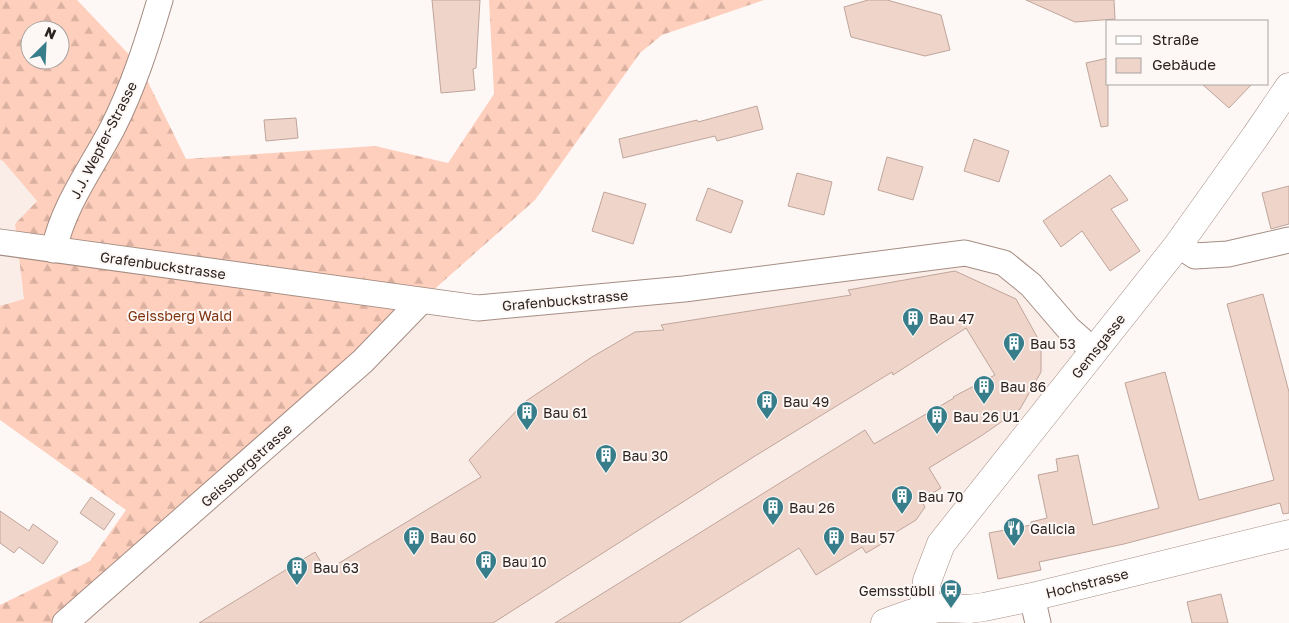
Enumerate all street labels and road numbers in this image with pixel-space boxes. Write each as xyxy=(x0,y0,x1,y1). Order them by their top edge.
street label: J.J. Wepfer-Strasse xyxy=(66,78,140,202)
street label: Grafenbuckstrasse xyxy=(99,248,227,282)
street label: Grafenbuckstrasse xyxy=(501,286,629,314)
street label: Gemsgasse xyxy=(1068,310,1128,382)
street label: Geissbergstrasse xyxy=(197,420,295,510)
street label: Hochstrasse xyxy=(1044,565,1130,601)

